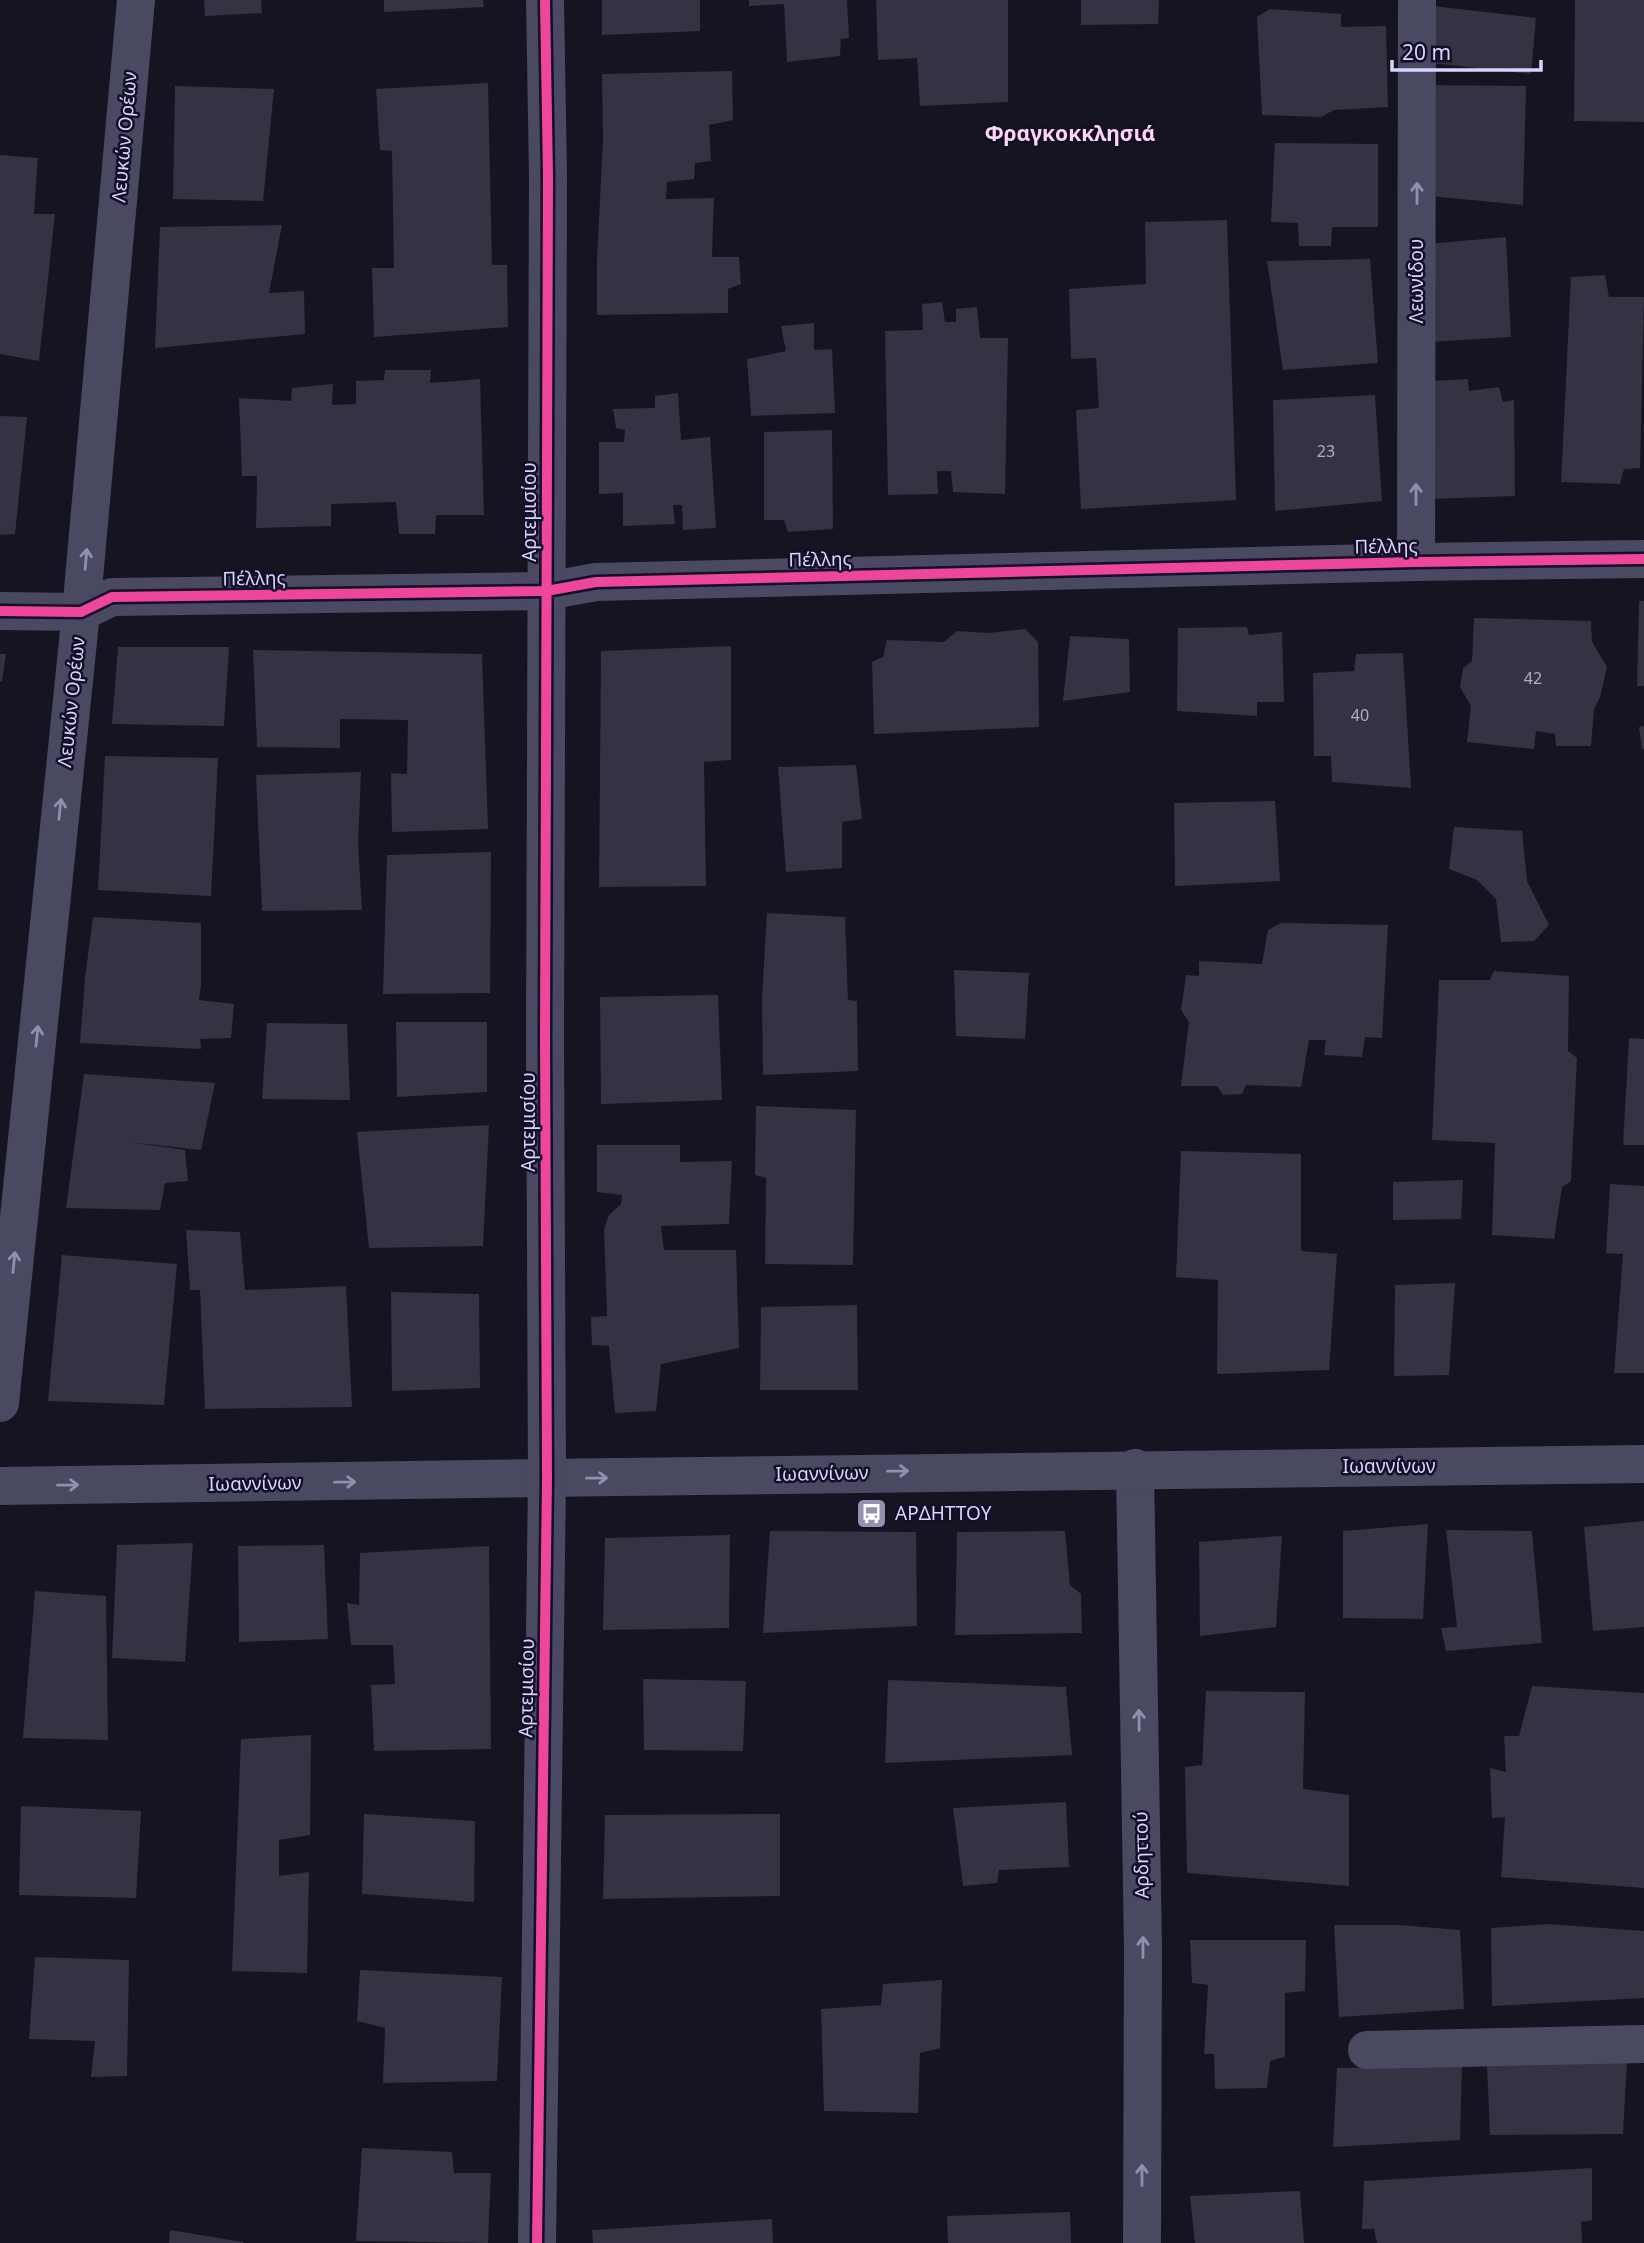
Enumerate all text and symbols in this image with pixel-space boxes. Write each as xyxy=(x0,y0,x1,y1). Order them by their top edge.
scale bar xyxy=(1392,28,1541,72)
text: 20 m xyxy=(1402,38,1451,66)
street label: Λευκών Ορέων xyxy=(105,70,143,203)
district label: Φραγκοκκλησιά xyxy=(985,119,1156,147)
one-way arrow xyxy=(1410,182,1423,205)
street label: Λεωνίδου xyxy=(1403,239,1429,323)
house number: 23 xyxy=(1317,440,1335,462)
street label: Αρτεμισίου xyxy=(516,462,542,562)
one-way arrow xyxy=(1409,483,1423,506)
street label: Πέλλης xyxy=(1354,532,1418,560)
street label: Πέλλης xyxy=(788,545,852,573)
one-way arrow xyxy=(79,548,92,571)
street label: Πέλλης xyxy=(222,564,286,592)
street label: Λευκών Ορέων xyxy=(51,635,91,769)
house number: 42 xyxy=(1524,667,1542,689)
house number: 40 xyxy=(1351,704,1369,726)
one-way arrow xyxy=(54,799,67,821)
one-way arrow xyxy=(31,1025,44,1048)
street label: Αρτεμισίου xyxy=(515,1072,541,1172)
one-way arrow xyxy=(8,1251,21,1274)
street label: Ιωαννίνων xyxy=(1342,1453,1436,1479)
street label: Ιωαννίνων xyxy=(775,1459,869,1487)
one-way arrow xyxy=(886,1465,909,1478)
street label: Ιωαννίνων xyxy=(208,1469,302,1497)
one-way arrow xyxy=(585,1472,608,1485)
one-way arrow xyxy=(333,1475,356,1489)
one-way arrow xyxy=(56,1478,79,1492)
bus stop icon: ΑΡΔΗΤΤΟΥ xyxy=(855,1496,889,1530)
place label: ΑΡΔΗΤΤΟΥ xyxy=(895,1500,992,1526)
street label: Αρτεμισίου xyxy=(512,1638,540,1738)
one-way arrow xyxy=(1132,1709,1146,1732)
street label: Αρδηττού xyxy=(1127,1811,1155,1899)
one-way arrow xyxy=(1136,1936,1150,1959)
one-way arrow xyxy=(1135,2164,1149,2187)

